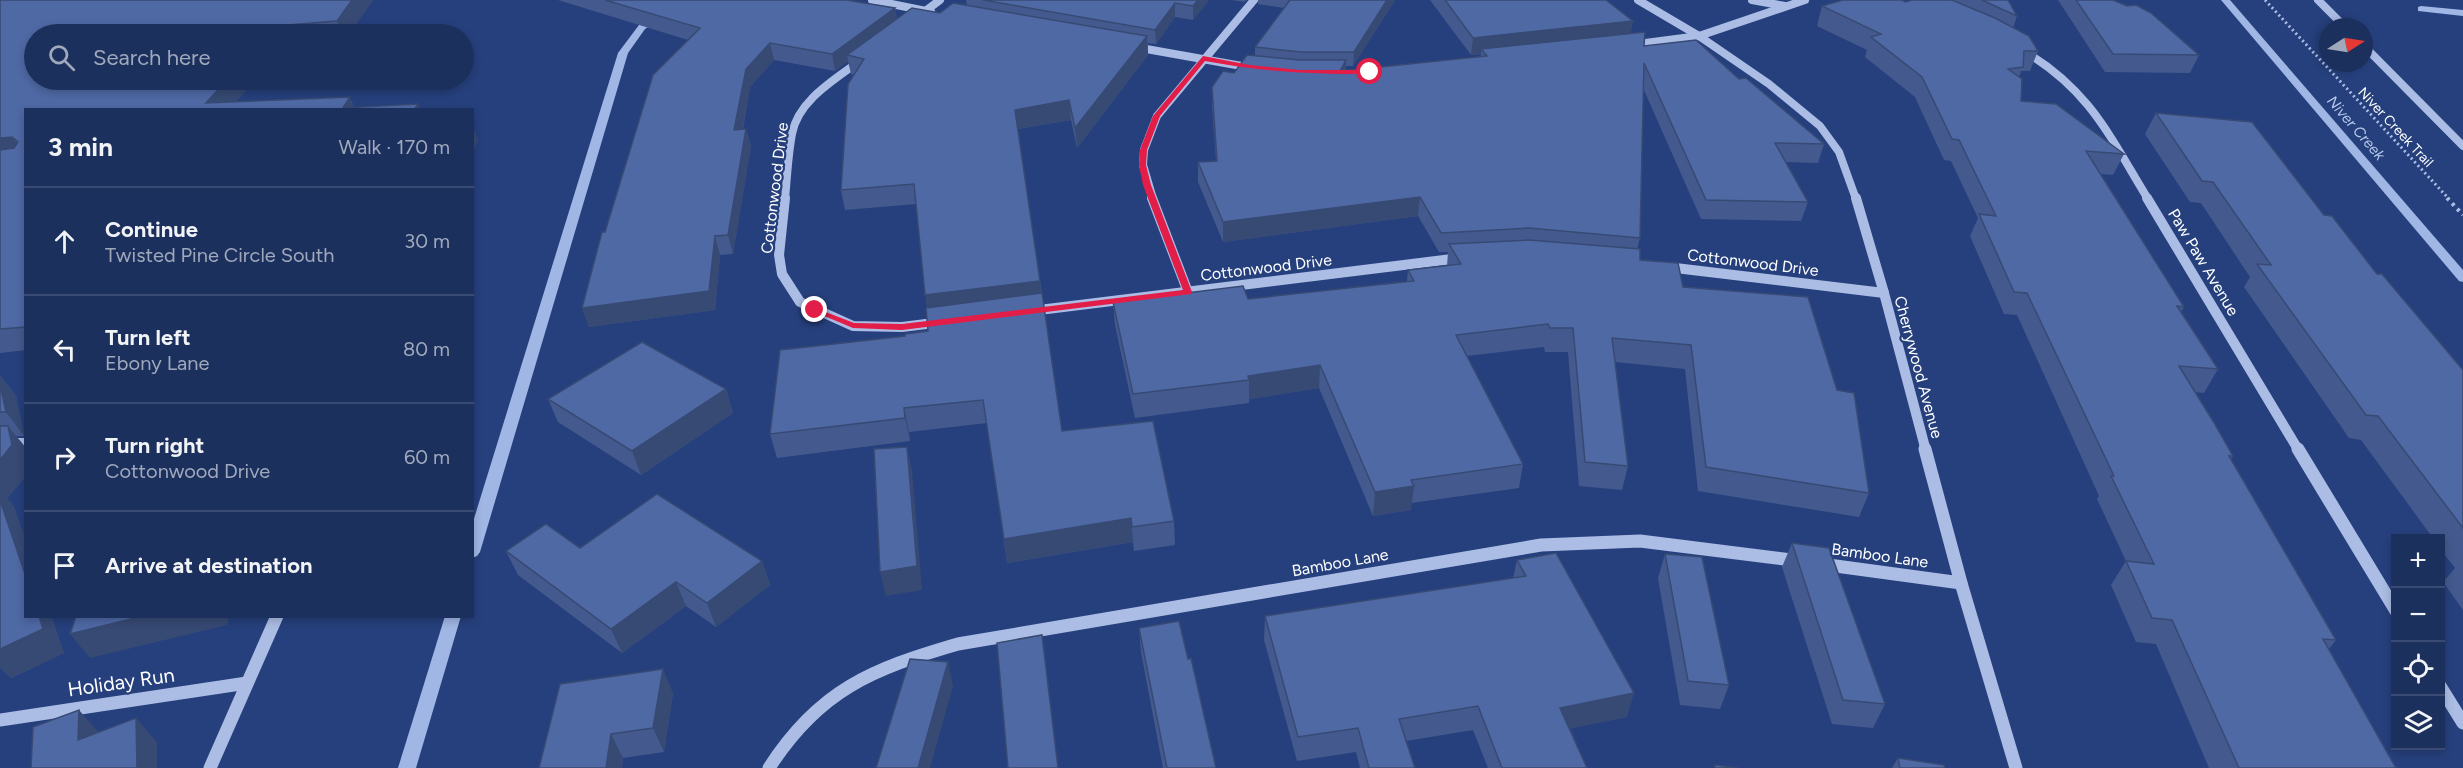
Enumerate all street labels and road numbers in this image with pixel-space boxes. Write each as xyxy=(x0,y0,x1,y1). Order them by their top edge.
street label: Niver Creek Trail xyxy=(2355,84,2437,170)
street label: Cottonwood Drive xyxy=(757,121,792,255)
street label: Paw Paw Avenue xyxy=(2164,205,2243,319)
street label: Cottonwood Drive xyxy=(1686,245,1820,280)
street label: Cottonwood Drive xyxy=(1199,250,1333,285)
street label: Cherrywood Avenue xyxy=(1890,294,1947,441)
street label: Bamboo Lane xyxy=(1830,539,1930,572)
street label: Bamboo Lane xyxy=(1290,545,1390,580)
street label: Holiday Run xyxy=(66,663,176,701)

